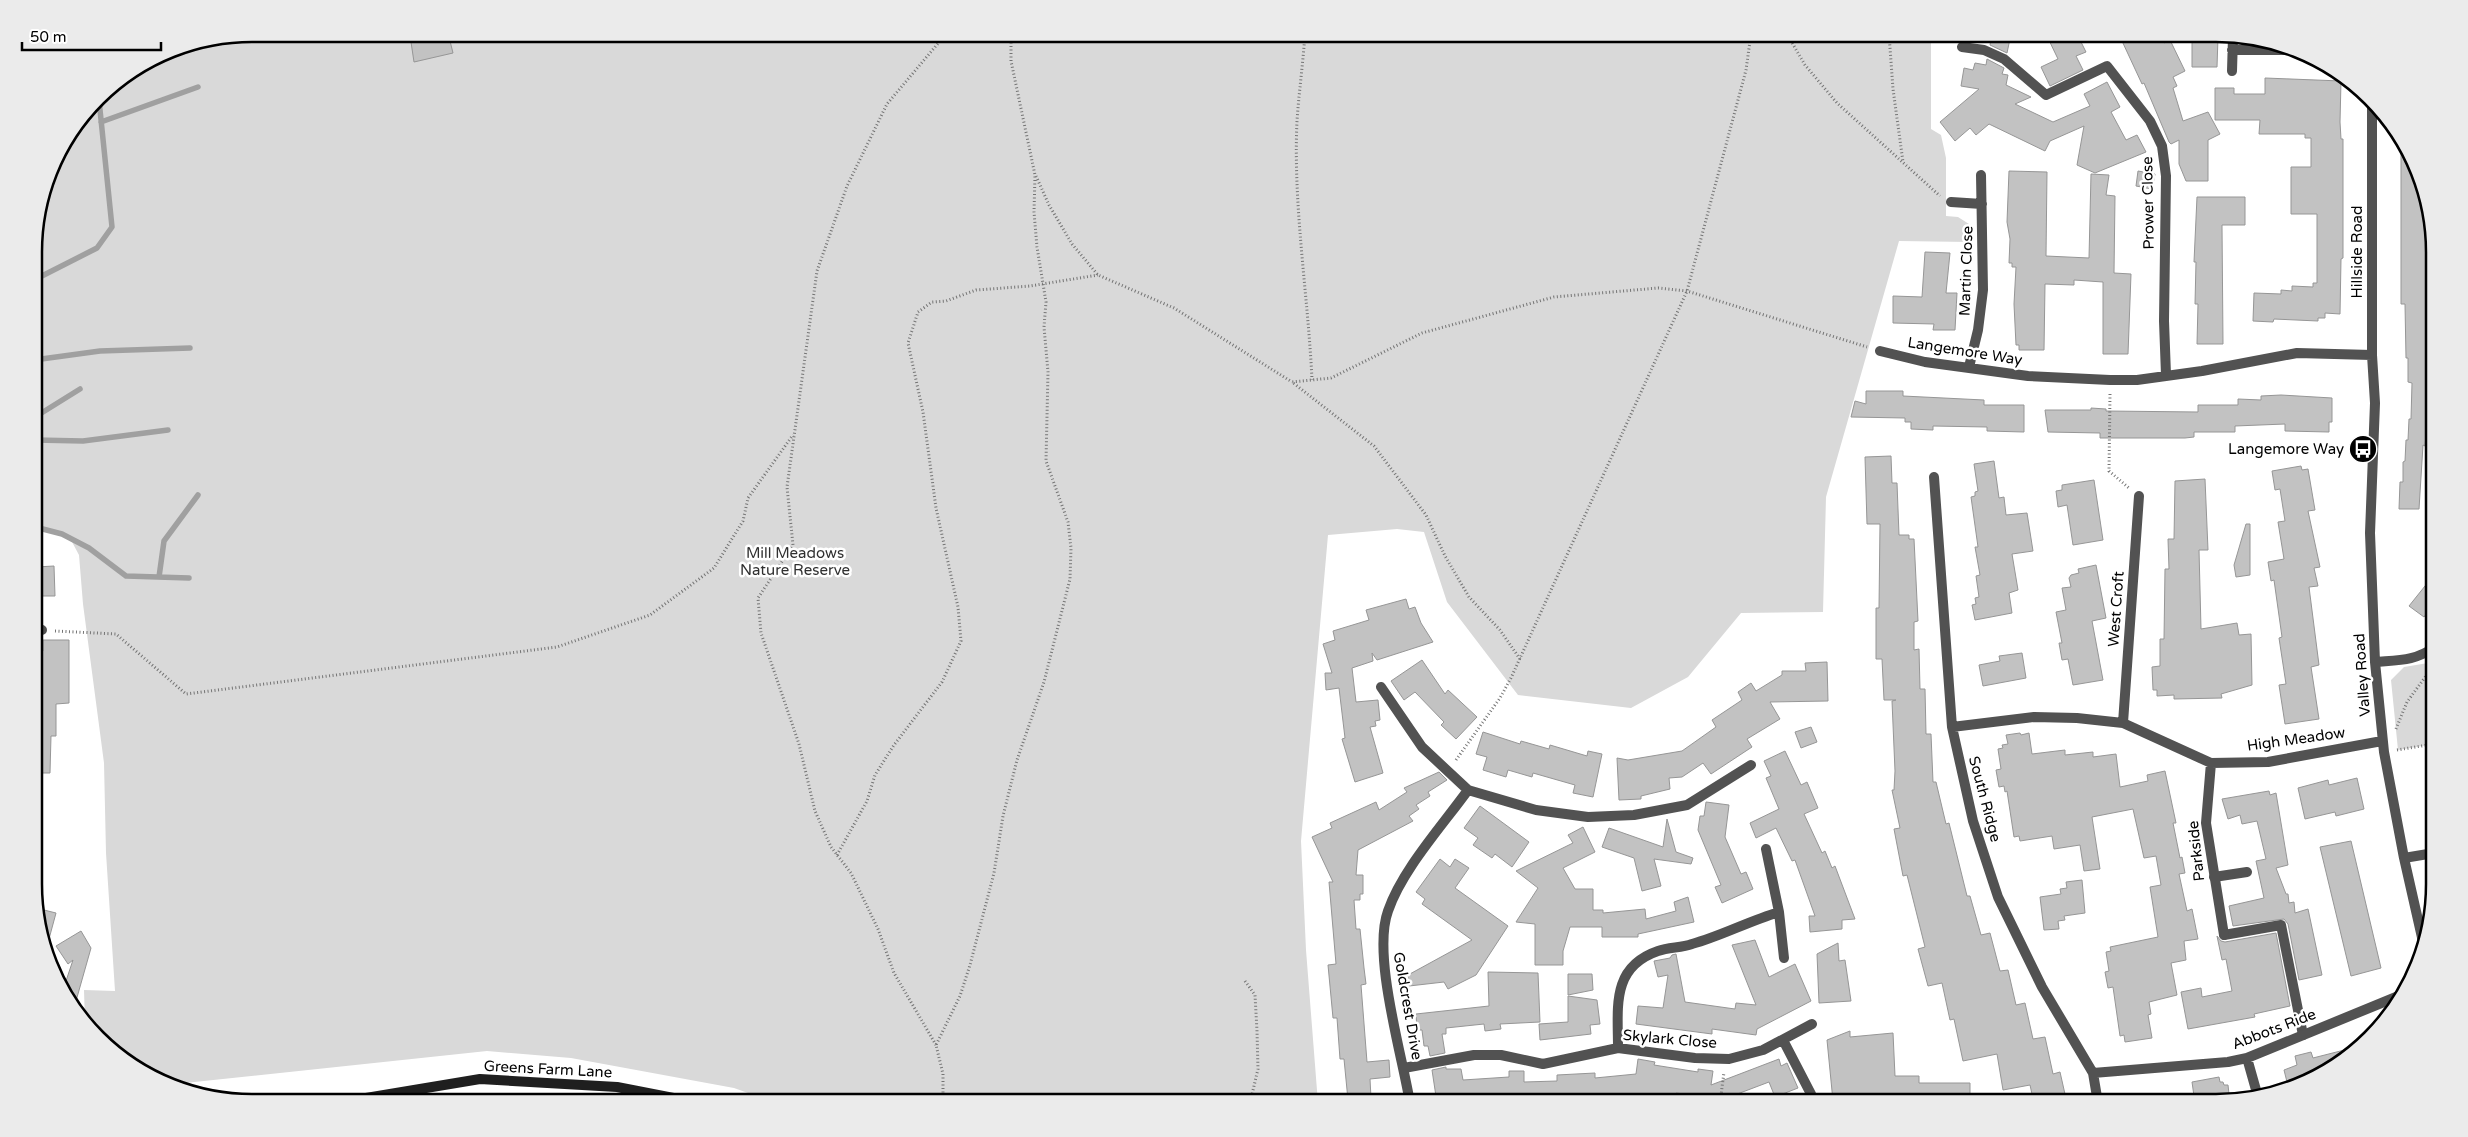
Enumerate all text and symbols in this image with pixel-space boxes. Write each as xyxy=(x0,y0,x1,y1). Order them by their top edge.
scale bar xyxy=(22,20,161,52)
text: 50 m xyxy=(30,28,67,46)
street label: Prower Close xyxy=(2138,156,2158,250)
street label: Hillside Road xyxy=(2348,206,2366,298)
street label: Martin Close xyxy=(1955,226,1977,316)
street label: Langemore Way xyxy=(1906,333,2024,369)
bus stop icon: Langemore Way xyxy=(2348,434,2378,464)
place label: Langemore Way xyxy=(2228,440,2344,458)
park label: Mill Meadows Nature Reserve xyxy=(740,544,850,579)
street label: West Croft xyxy=(2104,570,2128,648)
street label: Valley Road xyxy=(2350,633,2374,717)
street label: High Meadow xyxy=(2246,723,2346,755)
street label: South Ridge xyxy=(1965,754,2005,844)
street label: Parkside xyxy=(2184,820,2208,882)
street label: Goldcrest Drive xyxy=(1390,951,1426,1061)
street label: Abbots Ride xyxy=(2230,1005,2318,1053)
street label: Skylark Close xyxy=(1622,1026,1718,1052)
street label: Greens Farm Lane xyxy=(483,1057,613,1081)

